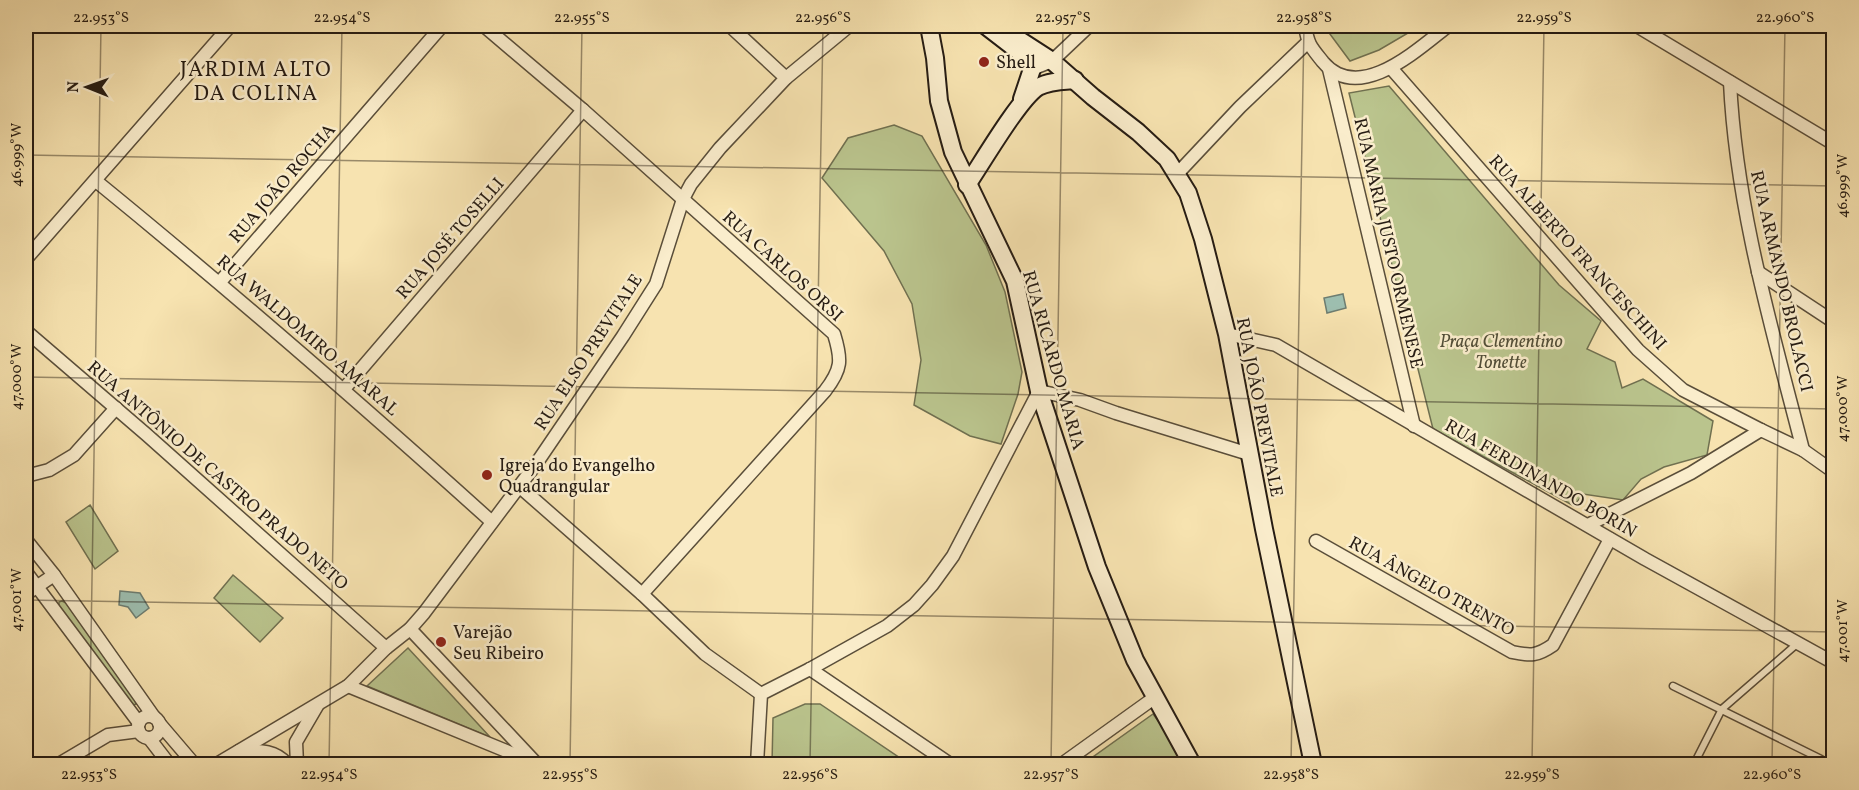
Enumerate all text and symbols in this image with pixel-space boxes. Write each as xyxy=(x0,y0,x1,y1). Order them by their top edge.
text: 22.953°S xyxy=(73,8,129,29)
text: 22.954°S xyxy=(313,8,371,29)
text: 22.955°S xyxy=(554,8,610,29)
text: 22.956°S xyxy=(795,8,851,29)
text: 22.957°S xyxy=(1035,8,1091,29)
text: 22.958°S xyxy=(1276,8,1332,29)
text: 22.959°S xyxy=(1516,8,1572,29)
text: 22.960°S xyxy=(1756,8,1814,29)
place label: Shell xyxy=(996,51,1036,76)
marker: Shell xyxy=(977,55,991,69)
district label: JARDIM ALTO DA COLINA xyxy=(180,56,332,109)
north arrow xyxy=(57,57,117,117)
text: N xyxy=(63,80,85,93)
street label: RUA MARIA JUSTO ORMENESE xyxy=(1346,115,1429,371)
street label: RUA JOÃO ROCHA xyxy=(224,118,342,249)
text: 46.999°W xyxy=(7,123,28,187)
street label: RUA ALBERTO FRANCESCHINI xyxy=(1482,150,1672,356)
text: 46.999°W xyxy=(1833,154,1854,218)
street label: RUA ARMANDO BROLACCI xyxy=(1743,168,1818,394)
street label: RUA JOSÉ TOSELLI xyxy=(391,173,511,305)
street label: RUA CARLOS ORSI xyxy=(716,206,848,328)
street label: RUA WALDOMIRO AMARAL xyxy=(210,250,404,422)
street label: RUA RICARDO MARIA xyxy=(1015,268,1090,453)
street label: RUA ELSO PREVITALE xyxy=(529,270,649,436)
street label: RUA JOÃO PREVITALE xyxy=(1229,316,1288,499)
park label: Praça Clementino Tonette xyxy=(1439,330,1563,376)
text: 47.000°W xyxy=(7,343,28,411)
street label: RUA ANTÔNIO DE CASTRO PRADO NETO xyxy=(81,356,353,597)
text: 47.000°W xyxy=(1833,375,1854,443)
street label: RUA FERDINANDO BORIN xyxy=(1440,414,1641,545)
place label: Igreja do Evangelho Quadrangular xyxy=(499,454,655,500)
marker: Igreja do Evangelho Quadrangular xyxy=(480,468,494,482)
street label: RUA ÂNGELO TRENTO xyxy=(1344,531,1519,643)
text: 47.001°W xyxy=(7,568,28,632)
text: 47.001°W xyxy=(1833,599,1854,663)
place label: Varejão Seu Ribeiro xyxy=(453,621,544,667)
marker: Varejão Seu Ribeiro xyxy=(434,635,448,649)
text: 22.953°S xyxy=(61,765,117,786)
text: 22.954°S xyxy=(300,765,358,786)
text: 22.955°S xyxy=(542,765,598,786)
text: 22.956°S xyxy=(782,765,838,786)
text: 22.957°S xyxy=(1023,765,1079,786)
text: 22.958°S xyxy=(1263,765,1319,786)
text: 22.959°S xyxy=(1504,765,1560,786)
text: 22.960°S xyxy=(1743,765,1801,786)

